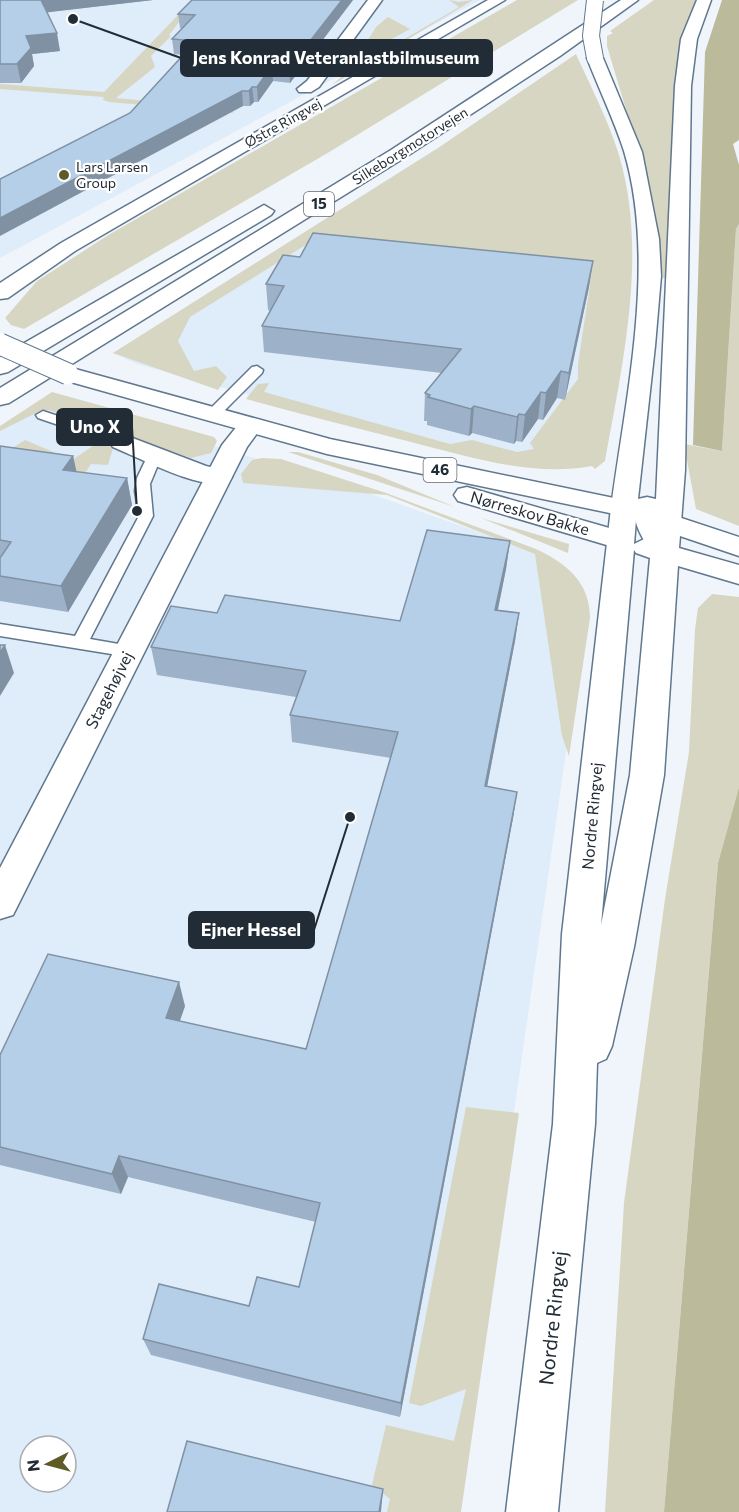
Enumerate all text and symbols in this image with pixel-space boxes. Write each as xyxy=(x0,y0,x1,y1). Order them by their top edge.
callout: Jens Konrad Veteranlastbilmuseum xyxy=(181,40,492,76)
text: Jens Konrad Veteranlastbilmuseum xyxy=(193,46,479,68)
street label: Østre Ringvej xyxy=(241,94,324,151)
street label: Silkeborgmotorvejen xyxy=(349,103,471,188)
place label: Lars Larsen Group xyxy=(76,158,148,191)
marker: Lars Larsen Group xyxy=(57,168,71,182)
road number: 15 xyxy=(304,192,334,216)
callout: Uno X xyxy=(57,409,132,445)
text: Uno X xyxy=(70,415,120,437)
road number: 46 xyxy=(424,458,456,482)
street label: Nørreskov Bakke xyxy=(468,486,592,539)
street label: Stagehøjvej xyxy=(81,648,136,732)
street label: Nordre Ringvej xyxy=(577,761,606,870)
callout: Ejner Hessel xyxy=(189,912,314,948)
text: Ejner Hessel xyxy=(201,918,301,940)
street label: Nordre Ringvej xyxy=(533,1250,571,1386)
north arrow xyxy=(18,1434,78,1494)
text: N xyxy=(23,1459,43,1473)

